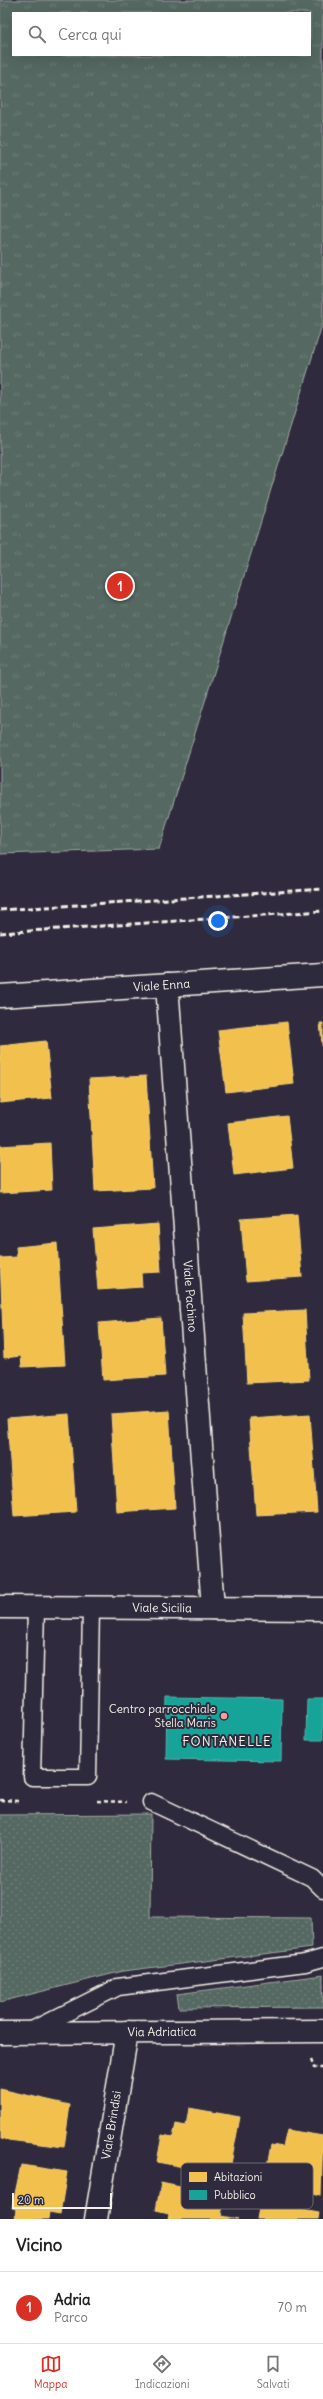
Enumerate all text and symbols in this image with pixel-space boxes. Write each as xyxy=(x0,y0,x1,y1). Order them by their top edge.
search box xyxy=(12,12,311,56)
icon: search xyxy=(26,23,48,45)
text: Cerca qui xyxy=(58,25,122,44)
pin: 1 xyxy=(107,571,133,601)
your location xyxy=(208,911,228,931)
street label: Viale Enna xyxy=(133,976,191,994)
street label: Viale Pachino xyxy=(180,1260,201,1333)
street label: Viale Sicilia xyxy=(132,1600,192,1615)
place label: Centro parrocchiale Stella Maris xyxy=(109,1701,216,1730)
marker: Centro parrocchiale Stella Maris xyxy=(219,1711,229,1721)
district label: FONTANELLE xyxy=(182,1733,272,1750)
street label: Via Adriatica xyxy=(128,2024,197,2039)
street label: Viale Brindisi xyxy=(98,2090,124,2161)
legend xyxy=(181,2163,313,2209)
text: Abitazioni xyxy=(214,2170,262,2184)
text: Pubblico xyxy=(214,2188,256,2202)
scale bar xyxy=(12,2191,112,2210)
text: 20 m xyxy=(18,2193,44,2207)
text: Vicino xyxy=(16,2234,62,2256)
text: Adria xyxy=(54,2290,91,2309)
text: 1 xyxy=(26,2299,32,2316)
text: 70 m xyxy=(278,2299,307,2316)
text: Parco xyxy=(54,2309,88,2326)
tab: Mappa xyxy=(34,2353,68,2391)
tab: Indicazioni xyxy=(135,2353,189,2391)
tab: Salvati xyxy=(257,2353,289,2391)

